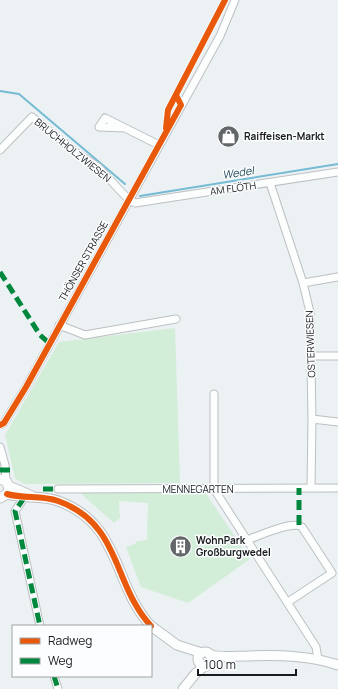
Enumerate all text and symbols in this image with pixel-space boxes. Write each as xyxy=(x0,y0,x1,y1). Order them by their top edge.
street label: BRUCHHOLZWIESEN xyxy=(32,115,114,185)
shop icon: Raiffeisen-Markt xyxy=(215,123,241,149)
place label: Raiffeisen-Markt xyxy=(244,129,325,143)
water label: Wedel xyxy=(221,162,256,182)
street label: AM FLÖTH xyxy=(209,178,257,198)
street label: THÖNSER STRASSE xyxy=(55,218,111,304)
street label: OSTERWIESEN xyxy=(302,310,318,378)
street label: MENNEGARTEN xyxy=(162,482,234,496)
building icon: WohnPark Großburgwedel xyxy=(168,533,194,559)
place label: WohnPark Großburgwedel xyxy=(196,533,271,559)
legend xyxy=(12,625,152,677)
text: Radweg xyxy=(48,632,92,649)
scale bar xyxy=(198,651,296,677)
text: Weg xyxy=(48,652,73,669)
text: 100 m xyxy=(204,656,236,673)

